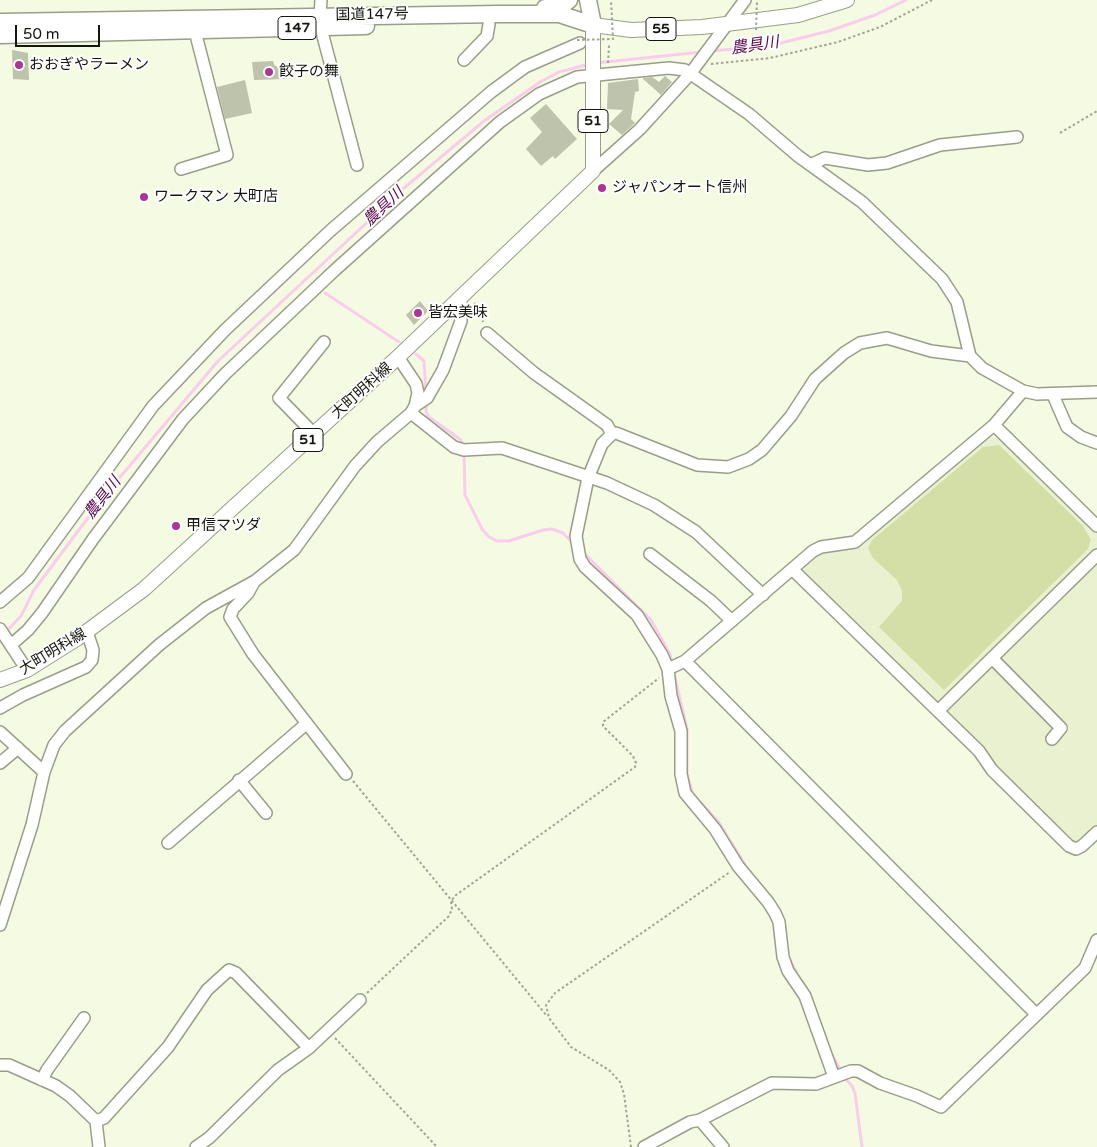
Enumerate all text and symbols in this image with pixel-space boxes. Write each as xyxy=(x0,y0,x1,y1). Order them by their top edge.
street label: 国道147号 xyxy=(335,5,409,25)
scale bar xyxy=(18,15,102,47)
road number: 147 xyxy=(278,16,316,40)
road number: 55 xyxy=(646,18,676,40)
text: 50 m xyxy=(23,25,60,43)
water label: 農具川 xyxy=(730,33,780,59)
place label: おおぎやラーメン xyxy=(29,56,149,74)
marker: おおぎやラーメン xyxy=(13,59,25,71)
place label: 餃子の舞 xyxy=(279,63,339,81)
marker: 餃子の舞 xyxy=(263,66,275,78)
road number: 51 xyxy=(578,110,608,132)
place label: ジャパンオート信州 xyxy=(612,179,747,197)
marker: ジャパンオート信州 xyxy=(596,182,608,194)
water label: 農具川 xyxy=(360,184,408,230)
place label: ワークマン 大町店 xyxy=(154,188,278,206)
marker: ワークマン 大町店 xyxy=(138,191,150,203)
place label: 皆宏美味 xyxy=(428,304,488,322)
marker: 皆宏美味 xyxy=(412,307,424,319)
street label: 大町明科線 xyxy=(328,359,396,423)
road number: 51 xyxy=(293,428,323,452)
water label: 農具川 xyxy=(81,473,125,523)
place label: 甲信マツダ xyxy=(186,517,261,535)
marker: 甲信マツダ xyxy=(170,520,182,532)
street label: 大町明科線 xyxy=(16,625,90,679)

